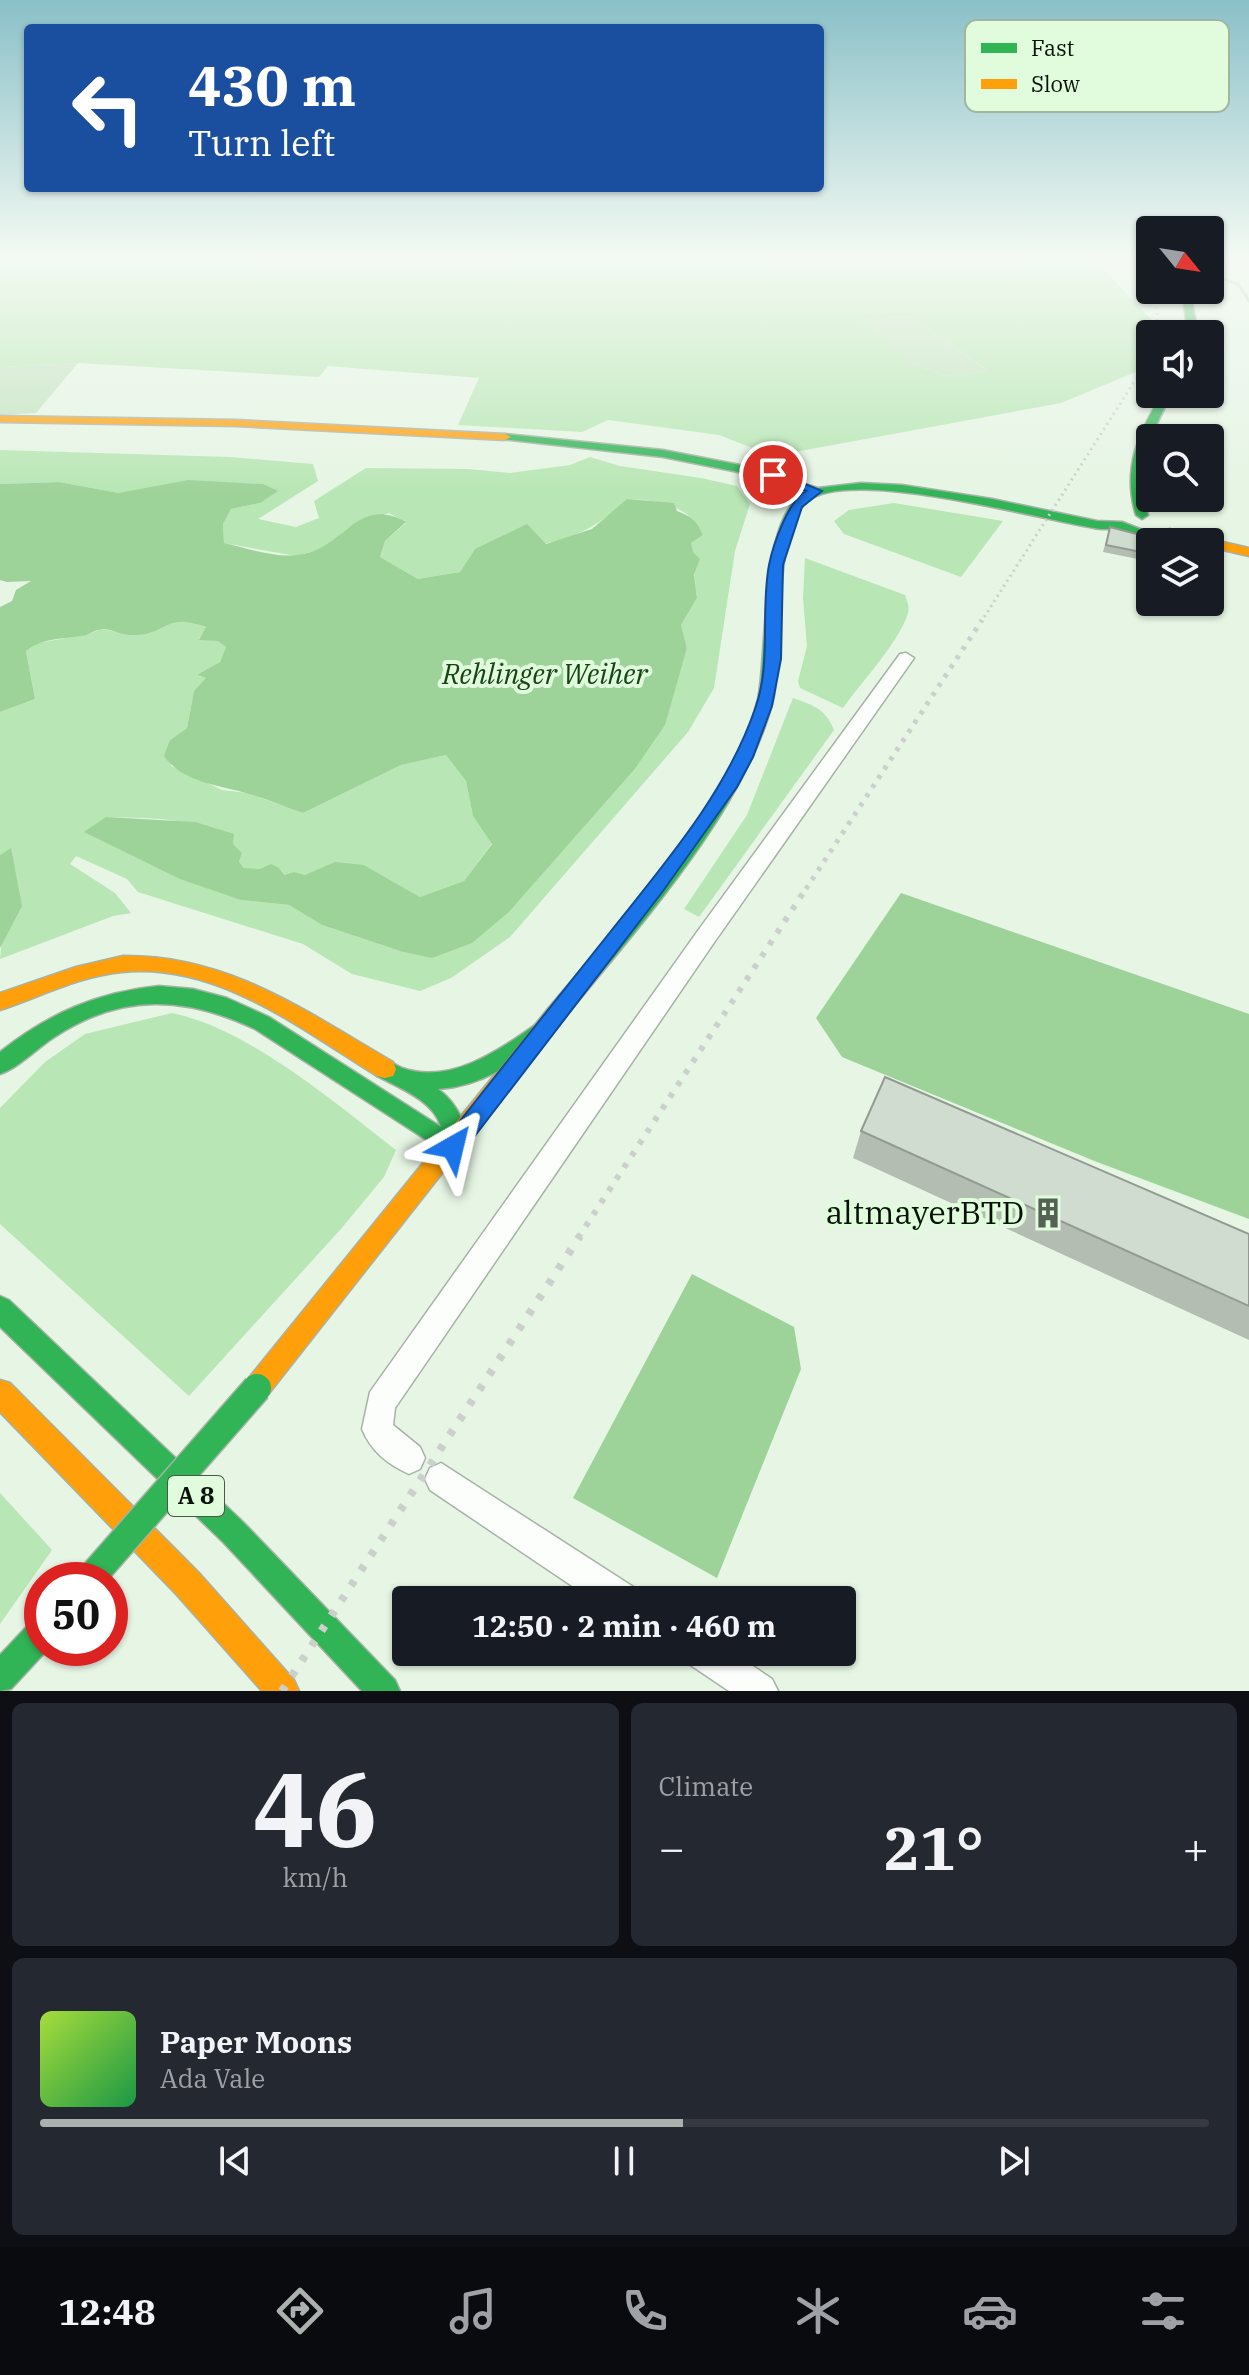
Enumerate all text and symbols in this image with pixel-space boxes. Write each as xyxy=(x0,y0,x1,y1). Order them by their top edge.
legend xyxy=(965,20,1229,112)
text: Fast xyxy=(1031,33,1074,62)
text: 430 m xyxy=(188,49,356,121)
icon: left xyxy=(56,56,160,160)
text: Slow xyxy=(1031,69,1080,98)
text: Turn left xyxy=(188,119,335,166)
north arrow xyxy=(1136,216,1224,304)
map controls xyxy=(1136,216,1224,616)
button: sound xyxy=(1136,320,1224,408)
button: search xyxy=(1136,424,1224,512)
pin xyxy=(739,441,807,509)
icon: arrive xyxy=(751,453,795,497)
button: layers xyxy=(1136,528,1224,616)
water label: Rehlinger Weiher xyxy=(441,655,649,692)
position arrow xyxy=(411,1105,495,1189)
place label: altmayerBTD xyxy=(826,1191,1024,1233)
building icon: altmayerBTD xyxy=(1031,1196,1065,1230)
road number: A 8 xyxy=(168,1476,224,1516)
speed limit sign: 50 xyxy=(24,1562,128,1666)
text: 12:50 · 2 min · 460 m xyxy=(472,1606,776,1645)
text: 46 xyxy=(253,1740,378,1876)
text: Climate xyxy=(659,1769,753,1803)
text: 21° xyxy=(884,1808,984,1887)
text: − xyxy=(659,1819,685,1876)
text: + xyxy=(1183,1819,1209,1876)
text: km/h xyxy=(282,1860,348,1894)
text: Paper Moons xyxy=(160,2022,352,2061)
text: Ada Vale xyxy=(160,2061,265,2095)
icon: previous xyxy=(213,2139,257,2183)
icon: pause xyxy=(602,2139,646,2183)
icon: next xyxy=(992,2139,1036,2183)
icon: directions xyxy=(272,2283,328,2339)
icon: music xyxy=(445,2283,501,2339)
icon: phone xyxy=(617,2283,673,2339)
icon: climate xyxy=(790,2283,846,2339)
icon: car xyxy=(962,2283,1018,2339)
icon: filters xyxy=(1135,2283,1191,2339)
text: 12:48 xyxy=(58,2288,156,2335)

